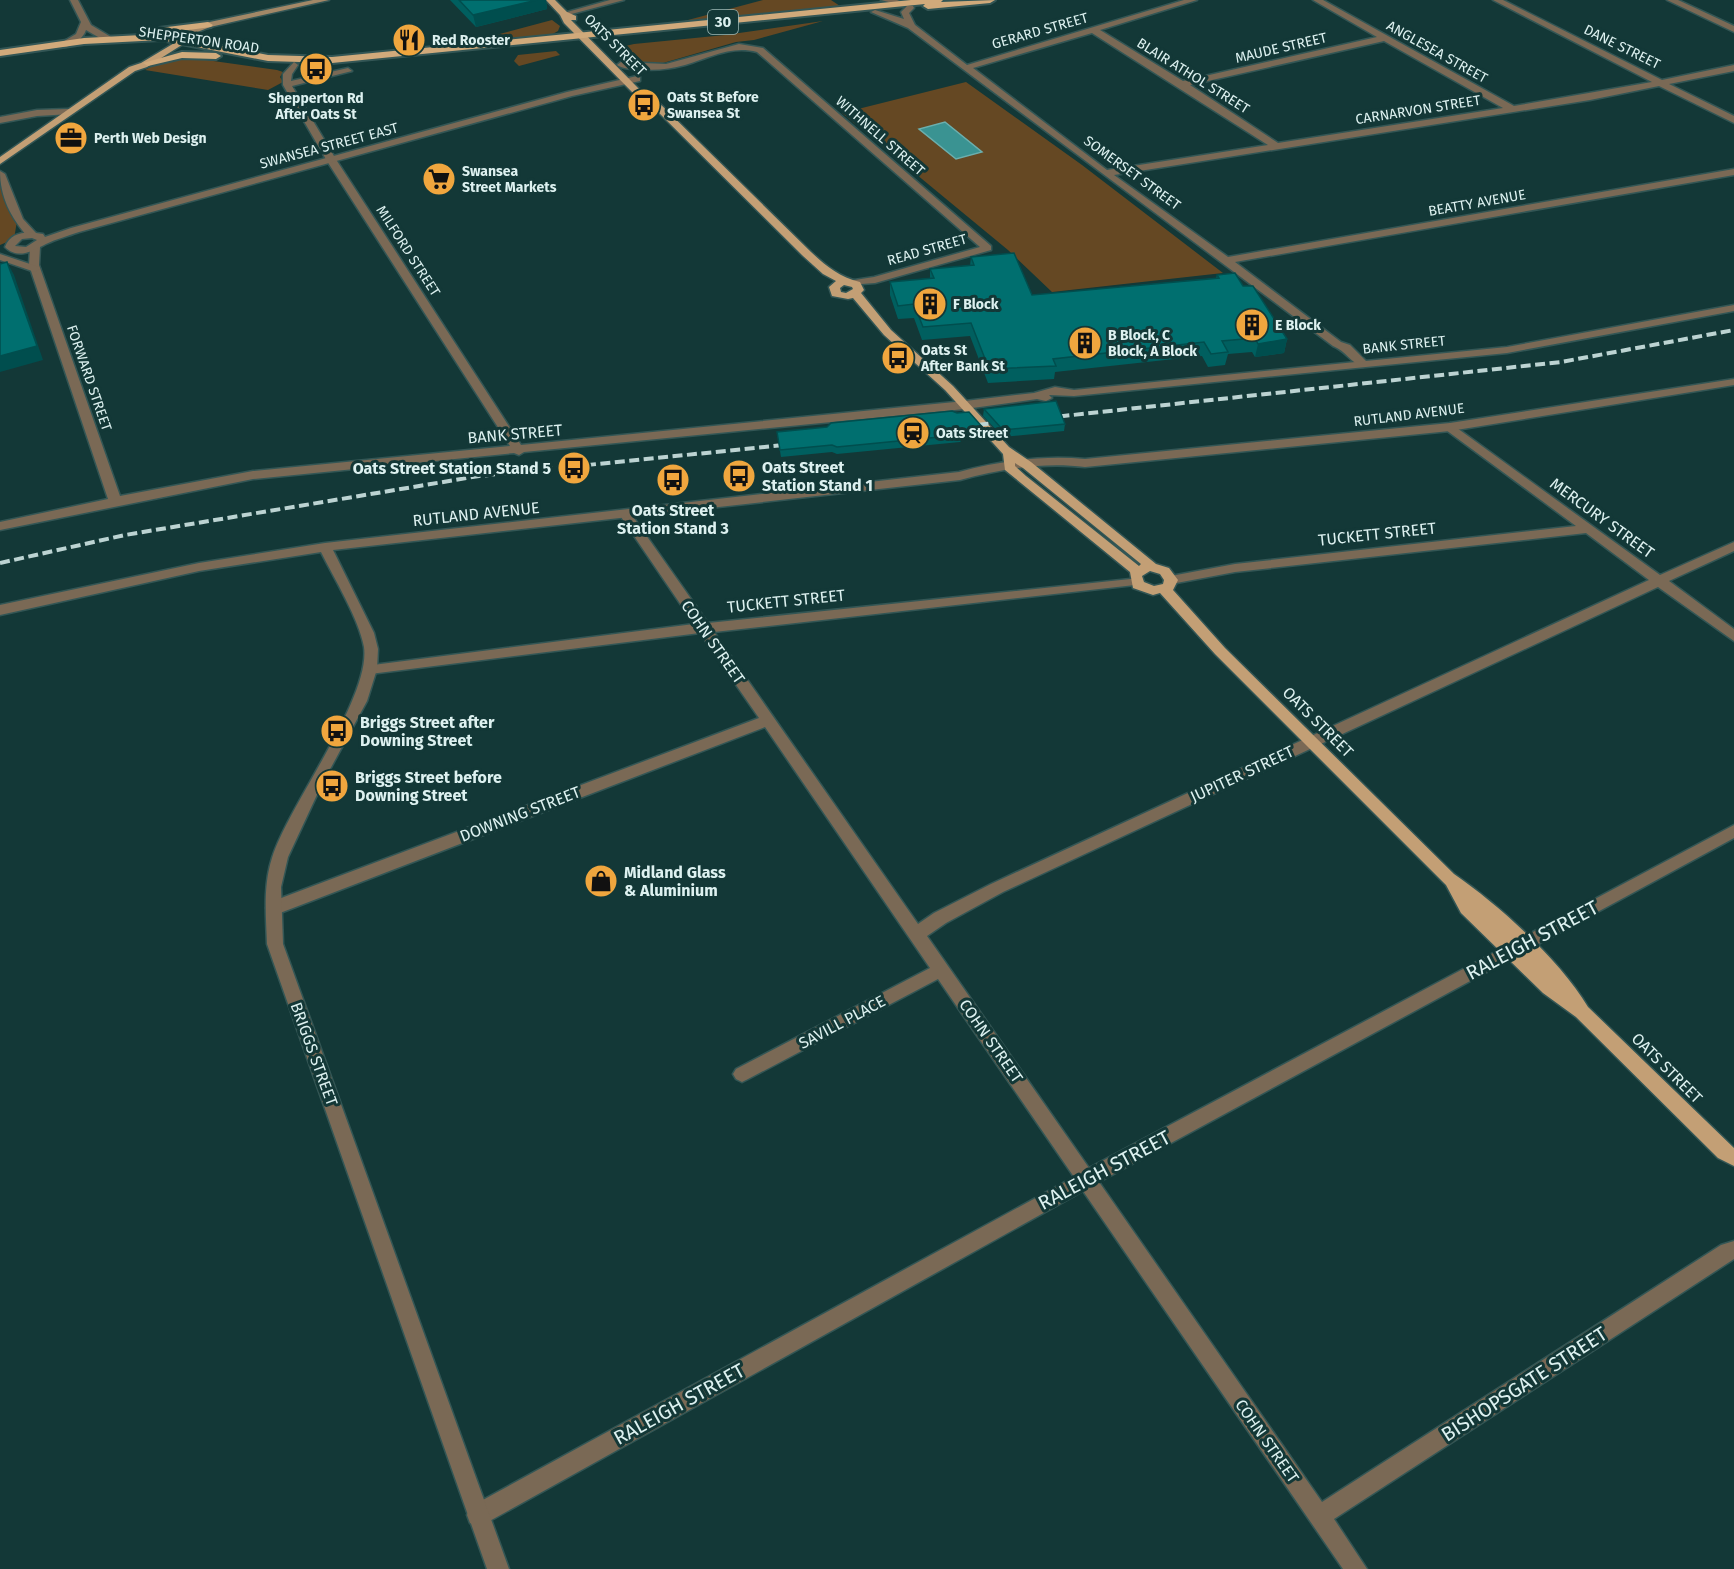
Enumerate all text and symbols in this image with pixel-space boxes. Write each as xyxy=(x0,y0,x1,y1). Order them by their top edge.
street label: GERARD STREET xyxy=(990,9,1091,53)
road number: 30 xyxy=(708,10,738,34)
street label: OATS STREET xyxy=(581,11,650,80)
street label: ANGLESEA STREET xyxy=(1384,17,1491,87)
street label: DANE STREET xyxy=(1581,21,1664,73)
restaurant icon: Red Rooster xyxy=(391,22,427,58)
street label: SHEPPERTON ROAD xyxy=(138,23,260,57)
street label: MAUDE STREET xyxy=(1234,29,1329,67)
place label: Red Rooster xyxy=(432,32,510,49)
street label: BLAIR ATHOL STREET xyxy=(1134,34,1253,118)
bus stop icon: Shepperton Rd After Oats St xyxy=(298,51,334,87)
bus stop icon: Oats St Before Swansea St xyxy=(626,87,662,123)
place label: Oats St Before Swansea St xyxy=(667,89,759,122)
place label: Shepperton Rd After Oats St xyxy=(268,90,364,123)
street label: CARNARVON STREET xyxy=(1354,92,1482,128)
street label: WITHNELL STREET xyxy=(832,93,929,180)
street label: SWANSEA STREET EAST xyxy=(258,119,401,173)
office icon: Perth Web Design xyxy=(53,120,89,156)
place label: Perth Web Design xyxy=(94,130,207,147)
street label: SOMERSET STREET xyxy=(1080,132,1184,214)
supermarket icon: Swansea Street Markets xyxy=(421,161,457,197)
place label: Swansea Street Markets xyxy=(462,163,557,196)
street label: BEATTY AVENUE xyxy=(1427,186,1527,220)
street label: MILFORD STREET xyxy=(372,202,444,300)
street label: READ STREET xyxy=(885,230,969,269)
building icon: F Block xyxy=(912,286,948,322)
place label: F Block xyxy=(953,296,999,313)
building icon: E Block xyxy=(1234,307,1270,343)
place label: E Block xyxy=(1275,317,1321,334)
street label: FORWARD STREET xyxy=(63,323,115,434)
building icon: B Block, C Block, A Block xyxy=(1067,325,1103,361)
place label: B Block, C Block, A Block xyxy=(1108,327,1197,360)
street label: BANK STREET xyxy=(1362,332,1447,358)
bus stop icon: Oats St After Bank St xyxy=(880,340,916,376)
place label: Oats St After Bank St xyxy=(920,342,1005,375)
street label: RUTLAND AVENUE xyxy=(1353,400,1465,430)
station icon: Oats Street xyxy=(895,415,931,451)
street label: BANK STREET xyxy=(467,420,564,448)
place label: Oats Street xyxy=(936,425,1009,442)
bus stop icon: Oats Street Station Stand 5 xyxy=(556,450,592,486)
bus stop icon: Oats Street Station Stand 1 xyxy=(721,458,757,494)
place label: Oats Street Station Stand 1 xyxy=(762,458,873,495)
place label: Oats Street Station Stand 5 xyxy=(353,459,551,478)
bus stop icon: Oats Street Station Stand 3 xyxy=(655,462,691,498)
street label: MERCURY STREET xyxy=(1546,474,1658,563)
street label: RUTLAND AVENUE xyxy=(412,498,540,530)
place label: Oats Street Station Stand 3 xyxy=(617,501,729,538)
street label: TUCKETT STREET xyxy=(1317,518,1438,550)
street label: TUCKETT STREET xyxy=(726,585,847,617)
street label: COHN STREET xyxy=(677,597,749,688)
street label: OATS STREET xyxy=(1279,683,1358,762)
bus stop icon: Briggs Street after Downing Street xyxy=(319,713,355,749)
place label: Briggs Street after Downing Street xyxy=(360,713,495,750)
street label: JUPITER STREET xyxy=(1187,741,1297,806)
bus stop icon: Briggs Street before Downing Street xyxy=(314,768,350,804)
place label: Briggs Street before Downing Street xyxy=(355,768,502,805)
street label: DOWNING STREET xyxy=(457,782,583,846)
shop icon: Midland Glass & Aluminium xyxy=(583,863,619,899)
place label: Midland Glass & Aluminium xyxy=(624,863,726,900)
street label: RALEIGH STREET xyxy=(1462,895,1603,985)
street label: SAVILL PLACE xyxy=(796,991,888,1053)
street label: COHN STREET xyxy=(955,996,1027,1087)
street label: BRIGGS STREET xyxy=(286,1000,342,1109)
street label: OATS STREET xyxy=(1628,1029,1707,1108)
street label: RALEIGH STREET xyxy=(1034,1125,1175,1215)
street label: BISHOPSGATE STREET xyxy=(1437,1321,1612,1447)
street label: RALEIGH STREET xyxy=(609,1358,749,1450)
street label: COHN STREET xyxy=(1231,1396,1303,1487)

